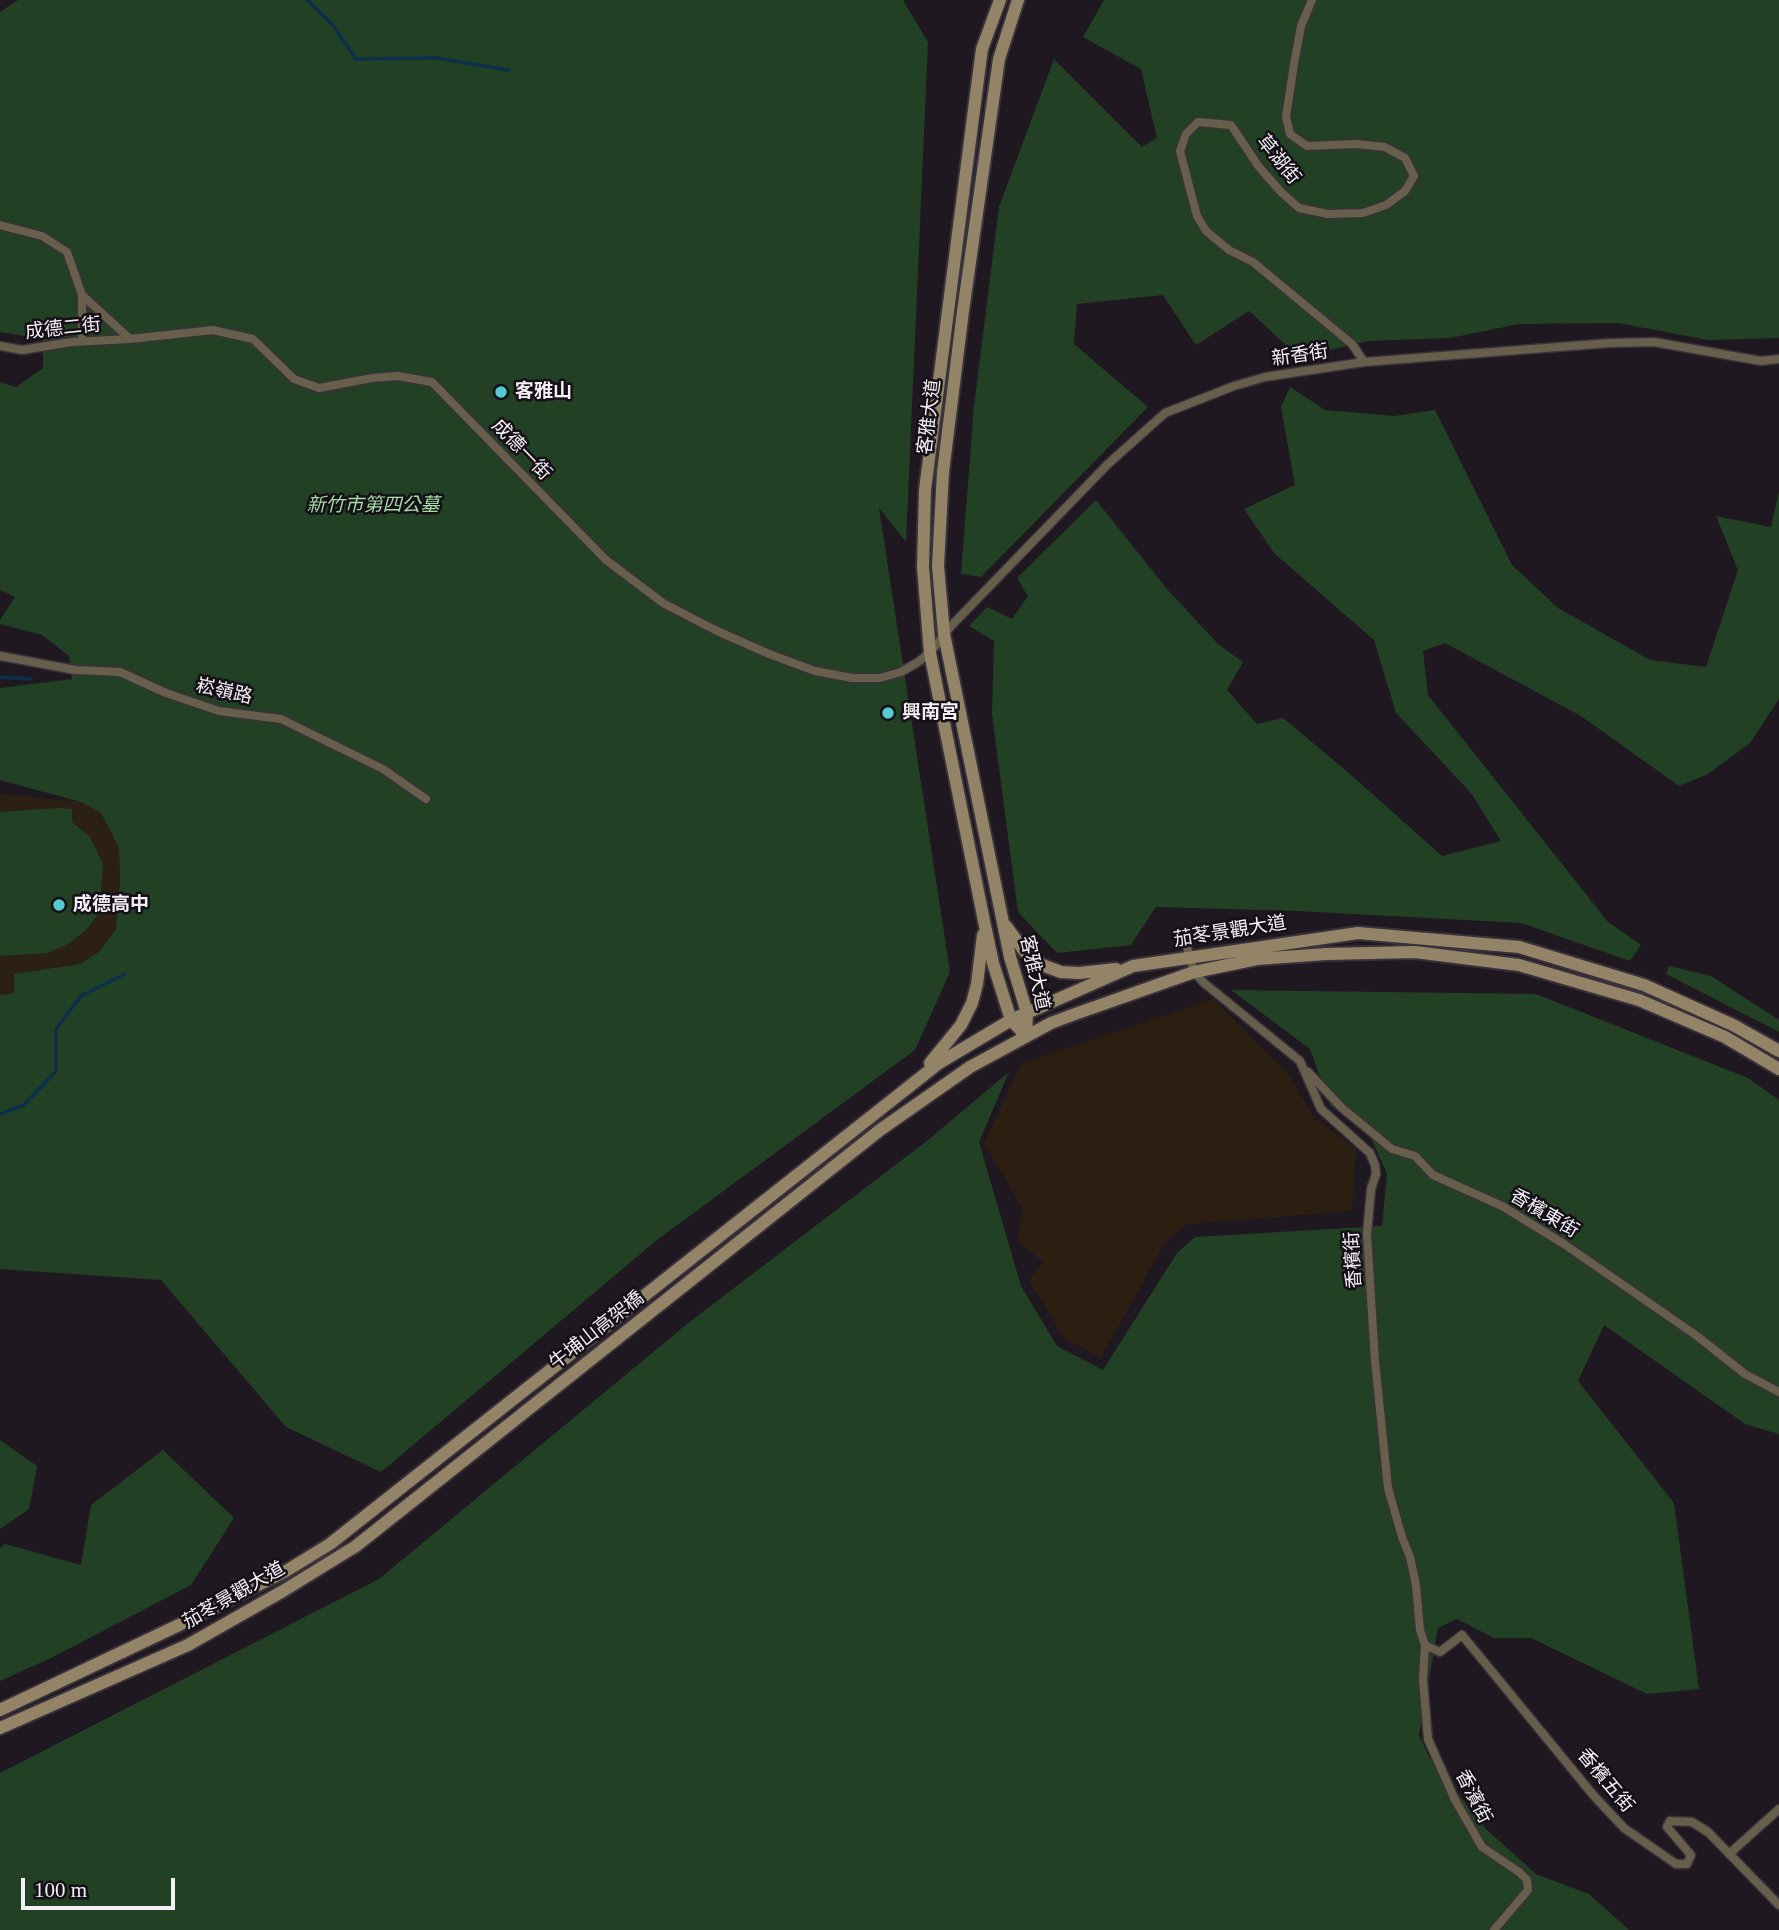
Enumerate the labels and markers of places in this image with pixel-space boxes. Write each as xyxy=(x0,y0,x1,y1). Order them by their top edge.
place label: 客雅山 xyxy=(515,381,572,403)
marker: 客雅山 xyxy=(493,384,509,400)
place label: 興南宮 xyxy=(902,702,959,724)
marker: 興南宮 xyxy=(880,705,896,721)
place label: 成德高中 xyxy=(73,894,149,916)
marker: 成德高中 xyxy=(51,897,67,913)

